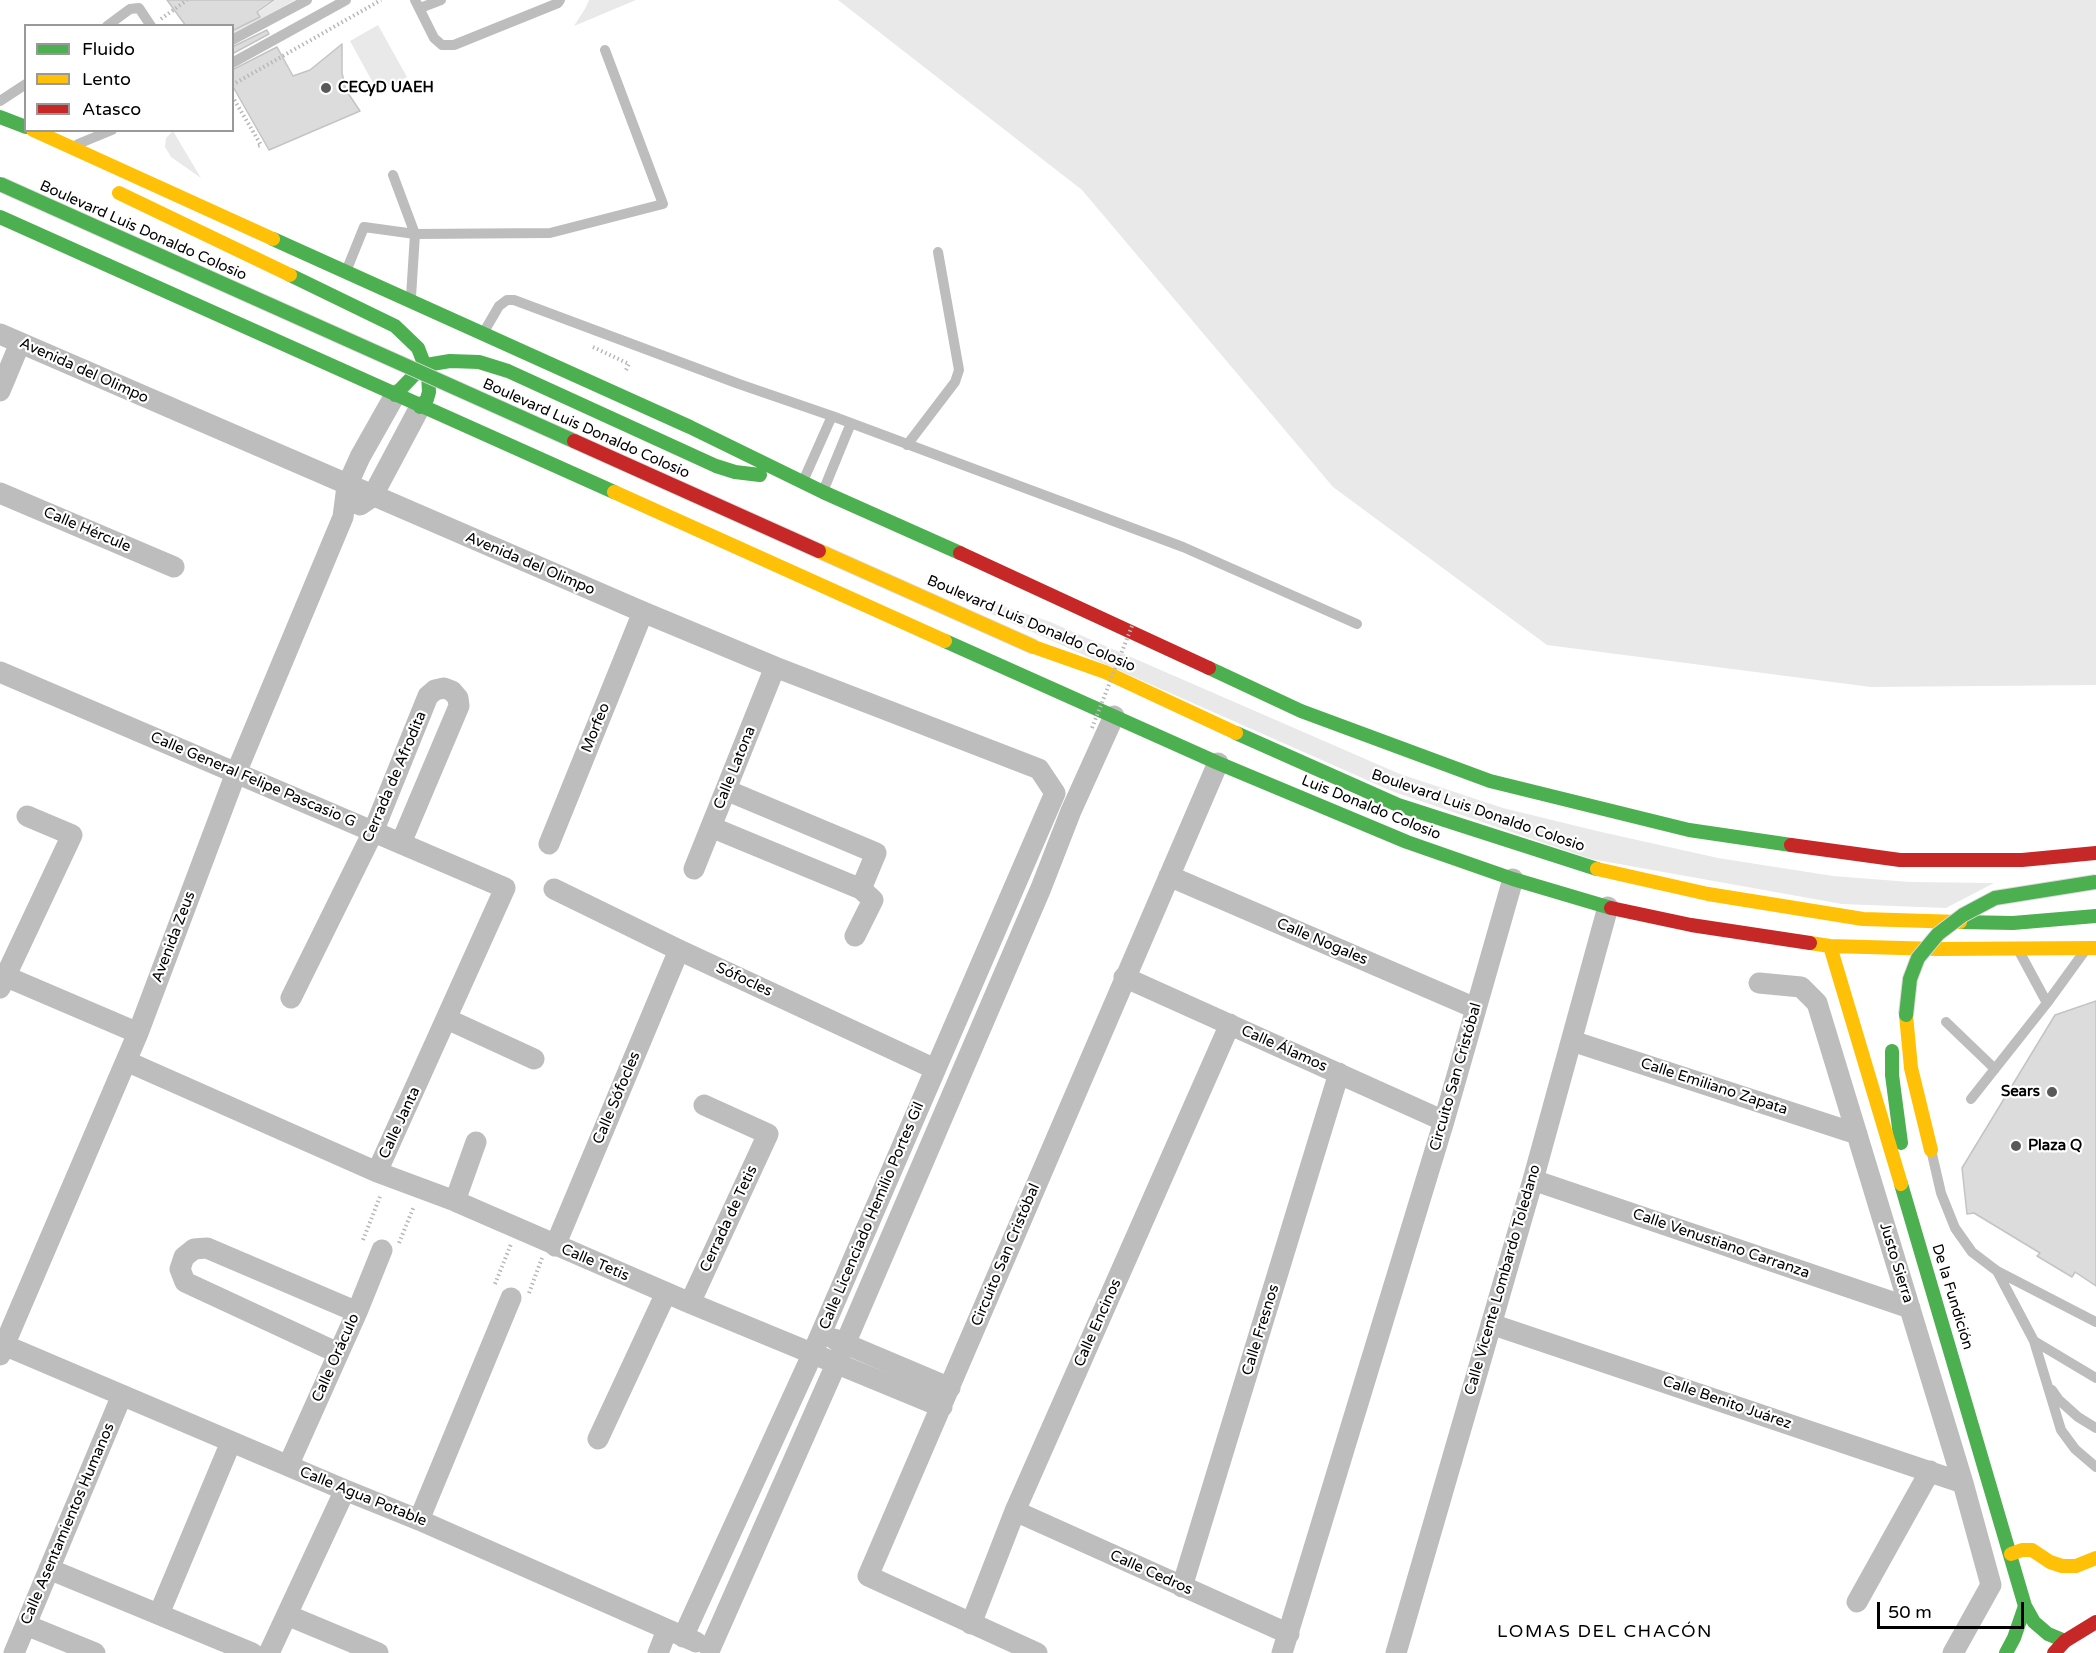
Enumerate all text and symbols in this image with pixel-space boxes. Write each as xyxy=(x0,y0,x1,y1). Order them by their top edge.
legend xyxy=(24,24,234,132)
text: Fluido xyxy=(82,38,135,60)
text: Lento xyxy=(82,68,131,90)
place label: CECyD UAEH xyxy=(338,79,434,97)
marker: CECyD UAEH xyxy=(319,81,333,95)
text: Atasco xyxy=(82,98,141,120)
street label: Boulevard Luis Donaldo Colosio xyxy=(37,177,249,285)
street label: Avenida del Olimpo xyxy=(17,334,151,408)
street label: Boulevard Luis Donaldo Colosio xyxy=(480,375,692,483)
street label: Calle Hércule xyxy=(41,504,133,556)
street label: Avenida del Olimpo xyxy=(462,529,598,599)
street label: Boulevard Luis Donaldo Colosio xyxy=(924,572,1138,676)
street label: Morfeo xyxy=(578,700,614,756)
street label: Cerrada de Afrodita xyxy=(359,709,431,845)
street label: Calle Latona xyxy=(710,724,760,812)
street label: Calle General Felipe Pascasio G xyxy=(148,728,358,832)
street label: Boulevard Luis Donaldo Colosio xyxy=(1369,766,1587,856)
street label: Luis Donaldo Colosio xyxy=(1299,772,1443,844)
street label: Avenida Zeus xyxy=(148,889,200,985)
street label: Calle Nogales xyxy=(1274,915,1370,969)
street label: Sófocles xyxy=(713,959,775,1001)
street label: Circuito San Cristóbal xyxy=(1426,1001,1486,1153)
street label: Calle Álamos xyxy=(1238,1022,1330,1076)
street label: Calle Sófocles xyxy=(589,1049,645,1147)
street label: Calle Emiliano Zapata xyxy=(1638,1055,1790,1119)
place label: Sears xyxy=(2001,1083,2040,1101)
street label: Calle Janta xyxy=(376,1084,424,1162)
marker: Sears xyxy=(2045,1085,2059,1099)
street label: Calle Licenciado Hemilio Portes Gil xyxy=(816,1099,928,1333)
place label: Plaza Q xyxy=(2028,1137,2082,1155)
marker: Plaza Q xyxy=(2009,1139,2023,1153)
street label: Cerrada de Tetis xyxy=(696,1163,762,1275)
street label: Calle Vicente Lombardo Toledano xyxy=(1461,1163,1545,1397)
street label: Circuito San Cristóbal xyxy=(968,1181,1044,1329)
street label: Calle Venustiano Carranza xyxy=(1630,1205,1812,1283)
street label: Justo Sierra xyxy=(1875,1221,1917,1305)
street label: Calle Tetis xyxy=(558,1241,632,1285)
street label: De la Fundición xyxy=(1927,1242,1977,1352)
street label: Calle Encinos xyxy=(1071,1276,1125,1370)
street label: Calle Fresnos xyxy=(1239,1282,1283,1378)
street label: Calle Oráculo xyxy=(308,1311,364,1405)
street label: Calle Benito Juárez xyxy=(1660,1373,1794,1433)
street label: Calle Asentamientos Humanos xyxy=(17,1420,119,1628)
street label: Calle Agua Potable xyxy=(297,1463,429,1531)
street label: Calle Cedros xyxy=(1107,1547,1195,1599)
scale bar xyxy=(1880,1590,2027,1628)
text: 50 m xyxy=(1888,1601,1932,1623)
district label: LOMAS DEL CHACÓN xyxy=(1497,1621,1713,1643)

